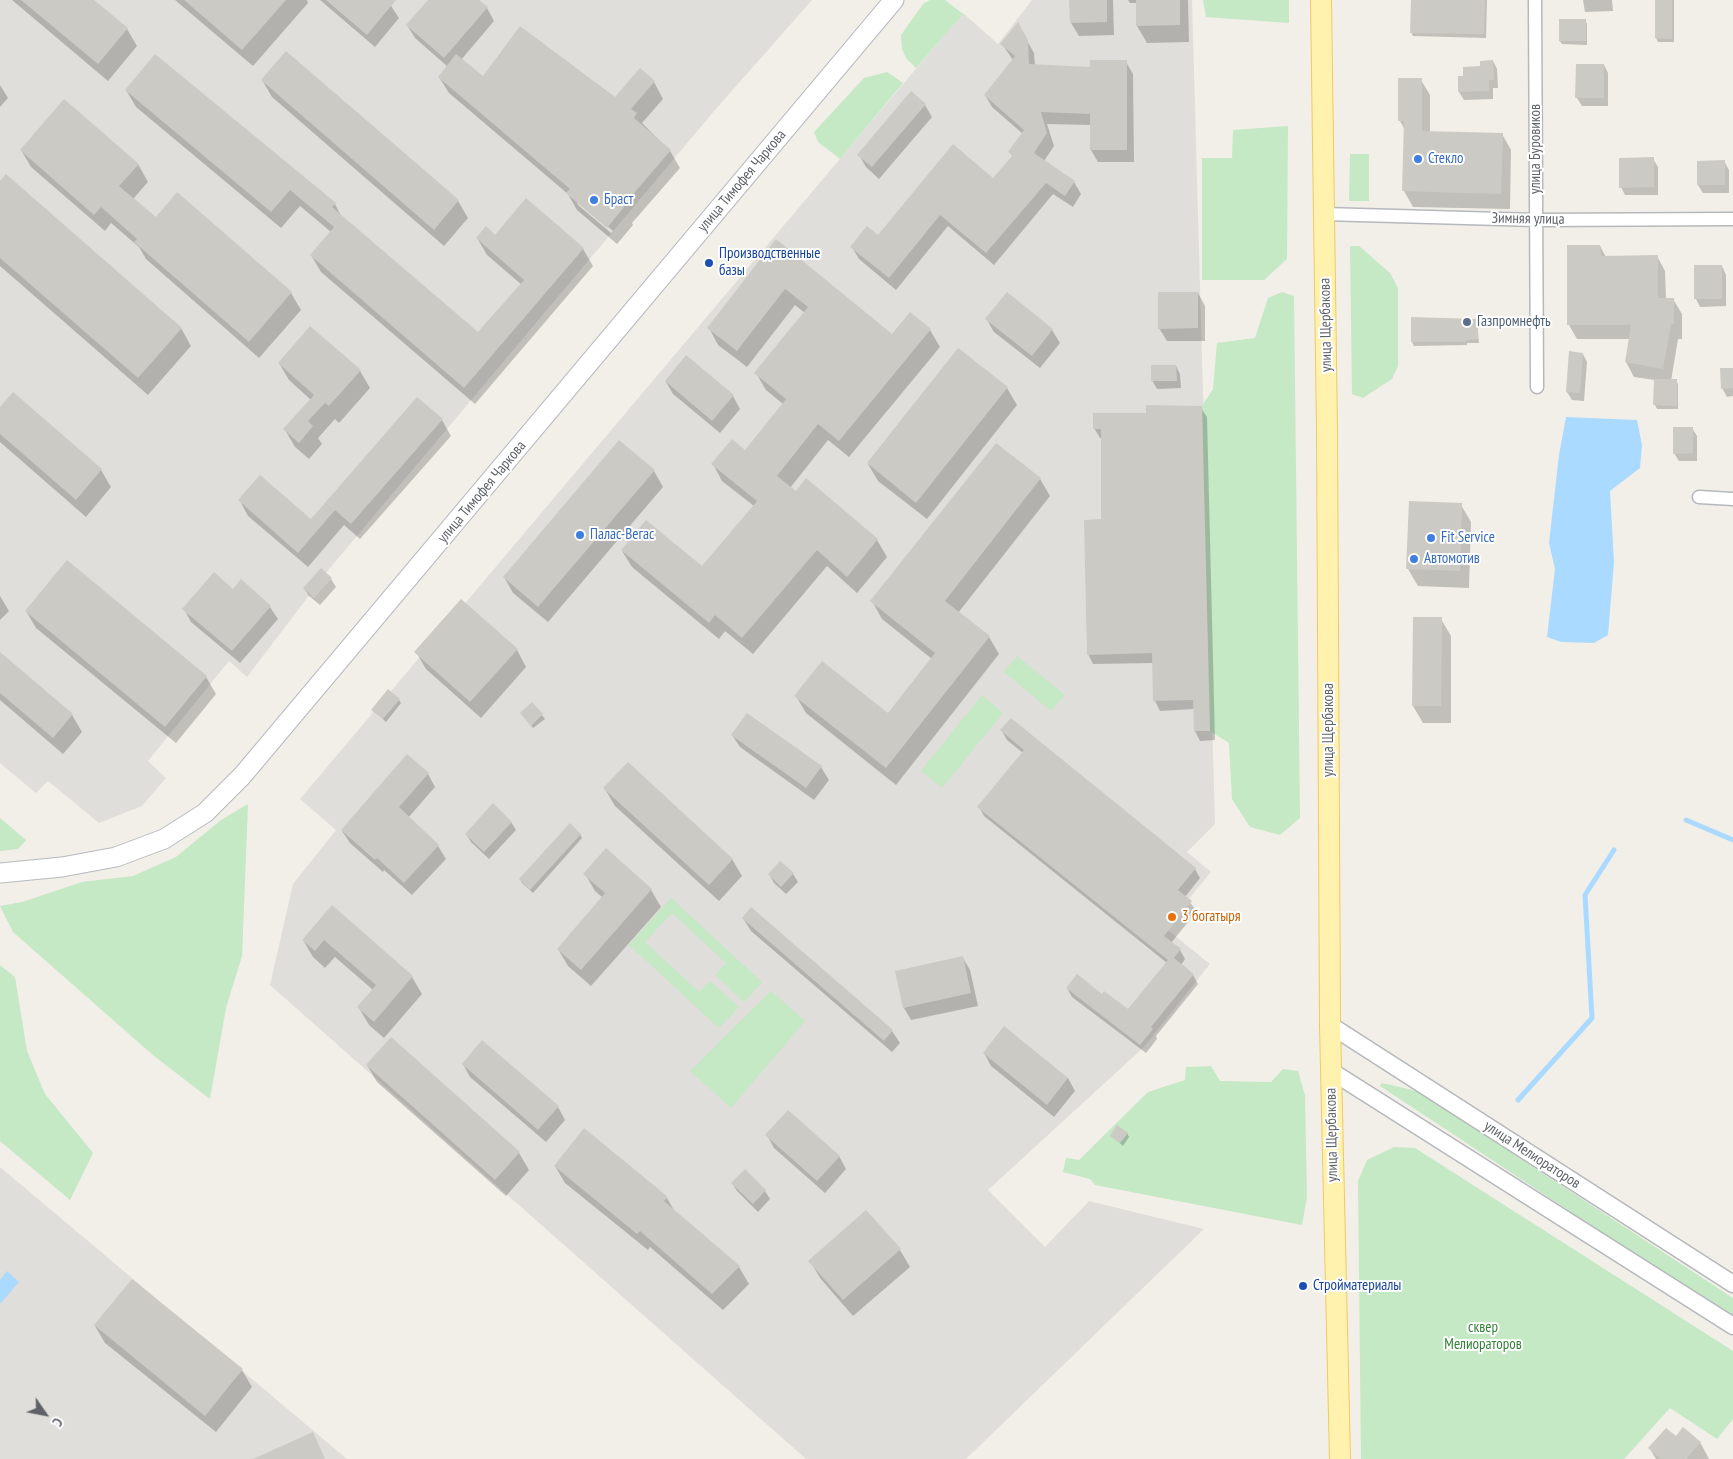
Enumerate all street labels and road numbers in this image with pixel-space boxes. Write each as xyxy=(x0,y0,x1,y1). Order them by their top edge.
street label: улица Буровиков xyxy=(1527,104,1545,194)
street label: улица Тимофея Чаркова xyxy=(694,126,790,236)
street label: Зимняя улица xyxy=(1491,209,1565,229)
street label: улица Щербакова xyxy=(1316,278,1336,372)
street label: улица Тимофея Чаркова xyxy=(434,437,530,547)
street label: улица Щербакова xyxy=(1320,683,1338,777)
street label: улица Щербакова xyxy=(1322,1088,1342,1182)
street label: улица Мелиораторов xyxy=(1480,1117,1584,1193)

